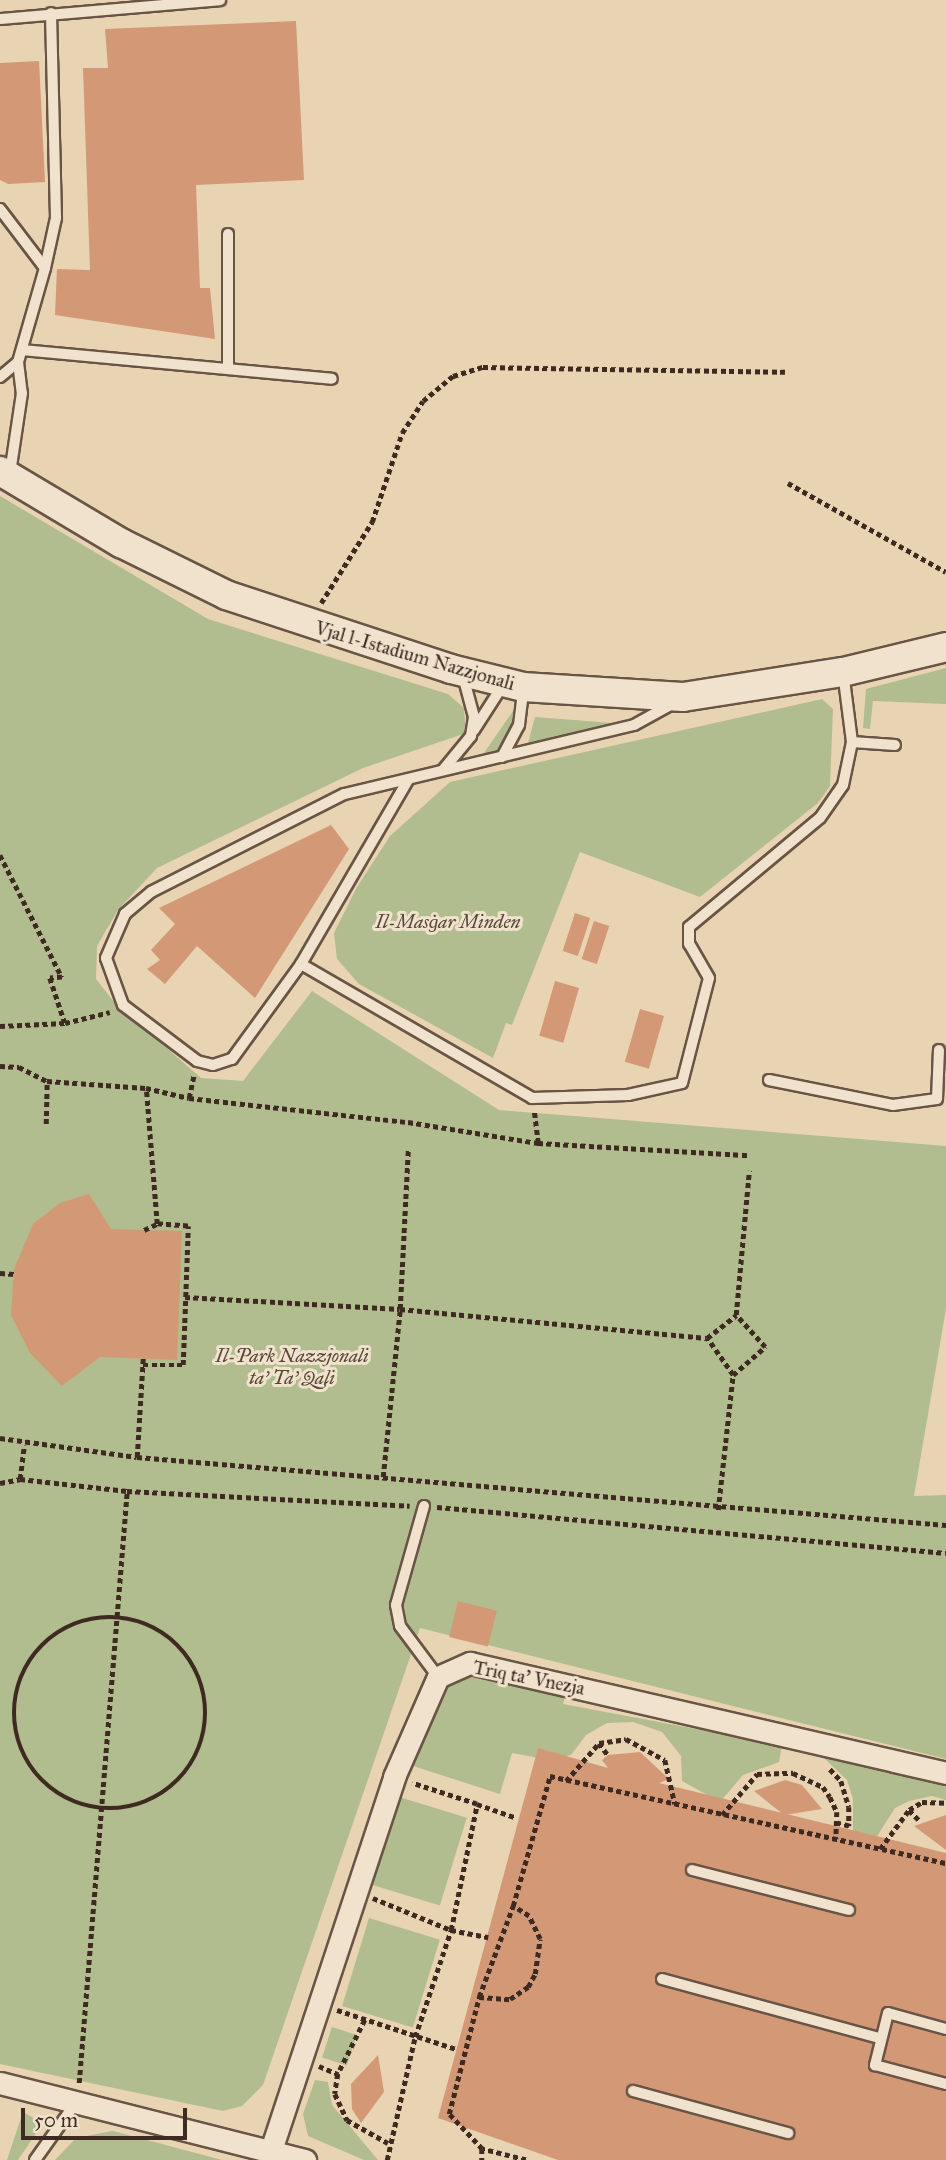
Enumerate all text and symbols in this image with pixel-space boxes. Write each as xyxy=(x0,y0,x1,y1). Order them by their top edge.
street label: Vjal l-Istadium Nazzjonali xyxy=(312,617,518,695)
park label: Il-Masġar Minden xyxy=(376,911,520,933)
park label: Il-Park Nazzjonali ta' Ta' Qali xyxy=(215,1345,369,1389)
street label: Triq ta' Vnezja xyxy=(471,1656,587,1700)
scale bar xyxy=(24,2094,191,2138)
text: 50 m xyxy=(34,2107,78,2133)

